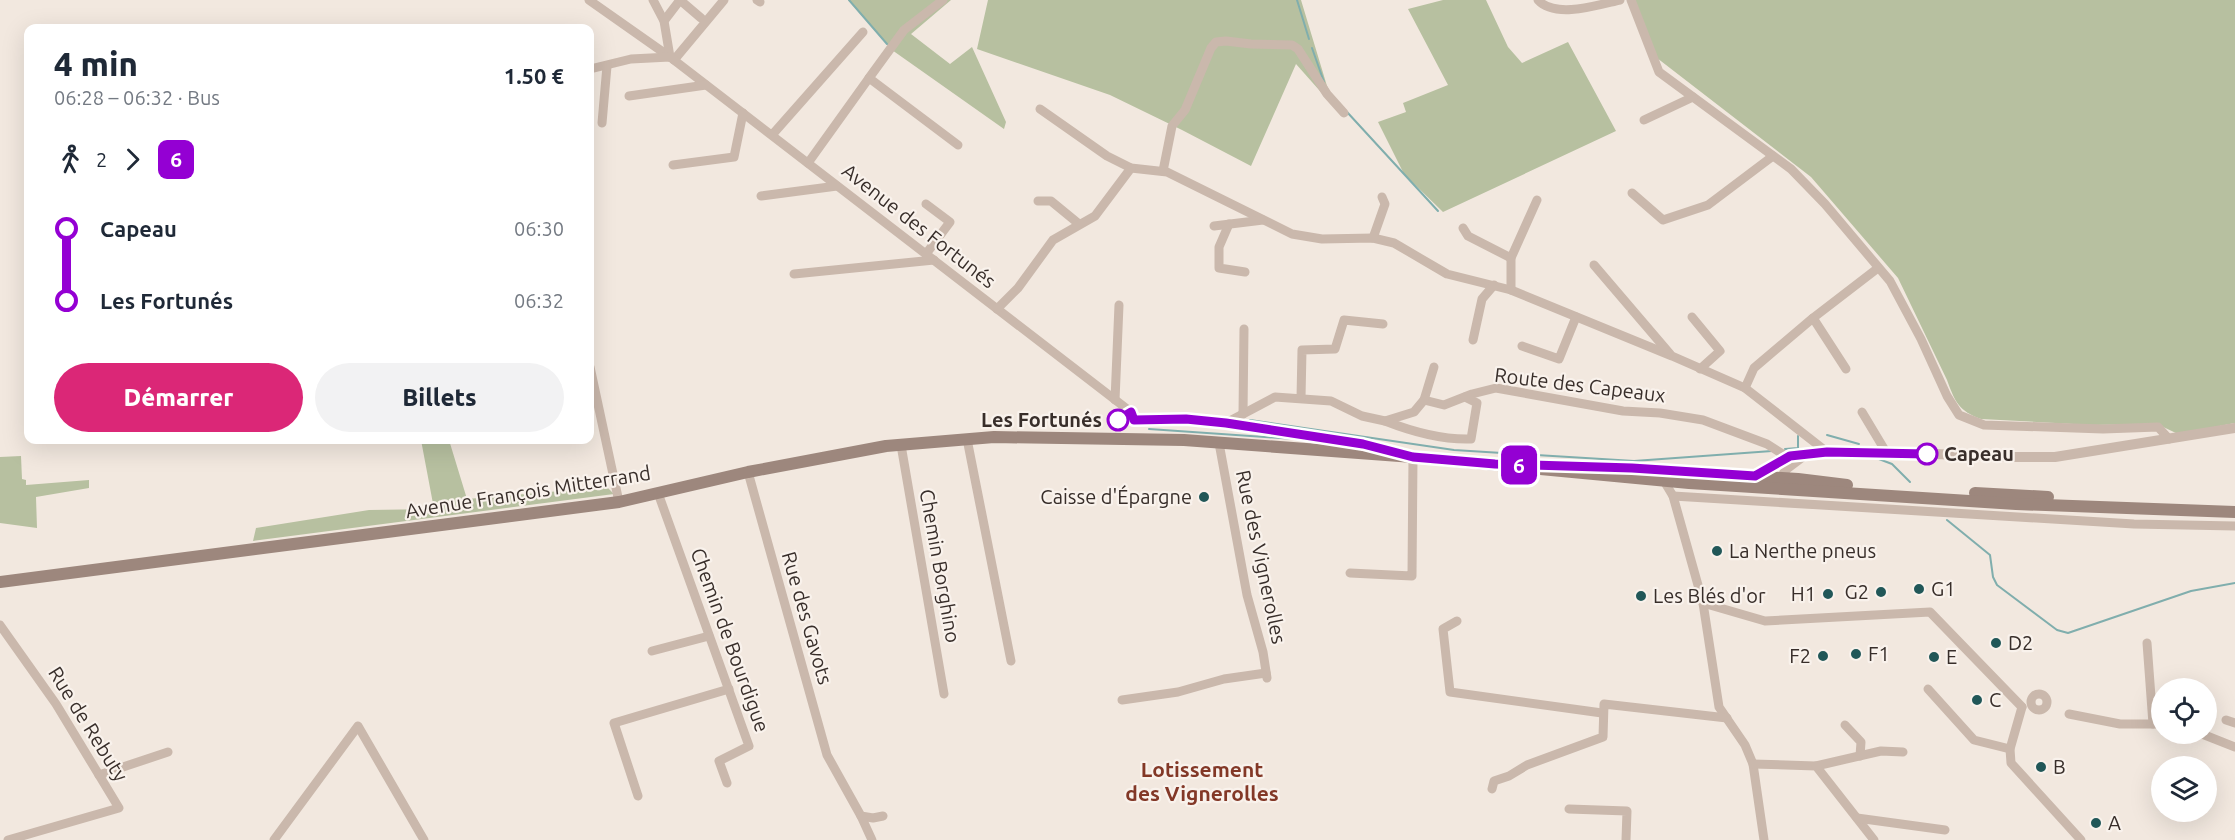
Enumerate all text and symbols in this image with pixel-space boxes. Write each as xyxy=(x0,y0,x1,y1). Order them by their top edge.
text: 4 min xyxy=(54,45,138,82)
text: 1.50 € xyxy=(504,63,564,88)
text: 06:28 – 06:32 · Bus xyxy=(54,86,220,109)
icon: walk xyxy=(54,143,87,176)
icon: forward xyxy=(116,143,149,176)
text: 6 xyxy=(170,147,182,171)
text: 2 xyxy=(96,148,107,171)
street label: Avenue des Fortunés xyxy=(838,159,1001,293)
text: Capeau xyxy=(100,216,177,241)
text: 06:30 xyxy=(514,217,564,240)
text: Les Fortunés xyxy=(100,288,233,313)
text: 06:32 xyxy=(514,289,564,312)
button: Démarrer xyxy=(54,363,303,432)
button: Billets xyxy=(315,363,564,432)
street label: Route des Capeaux xyxy=(1493,363,1667,406)
place label: Les Fortunés xyxy=(981,408,1102,431)
marker: Les Fortunés xyxy=(1107,409,1129,431)
place label: Capeau xyxy=(1944,442,2014,465)
marker: Capeau xyxy=(1916,443,1938,465)
line badge: 6 xyxy=(1500,446,1538,484)
text: 6 xyxy=(1513,453,1525,477)
street label: Avenue François Mitterrand xyxy=(404,461,652,522)
street label: Rue des Vignerolles xyxy=(1232,468,1291,646)
place label: Caisse d'Épargne xyxy=(1040,485,1192,508)
street label: Chemin Borghino xyxy=(916,487,965,645)
marker: Caisse d'Épargne xyxy=(1197,490,1211,504)
place label: La Nerthe pneus xyxy=(1729,539,1876,562)
marker: La Nerthe pneus xyxy=(1710,544,1724,558)
street label: Chemin de Bourdigue xyxy=(686,545,774,735)
street label: Rue des Gavots xyxy=(778,549,837,687)
place label: G1 xyxy=(1931,577,1956,600)
place label: G2 xyxy=(1844,580,1869,603)
place label: H1 xyxy=(1791,582,1816,605)
marker: G1 xyxy=(1912,582,1926,596)
place label: Les Blés d'or xyxy=(1653,584,1766,607)
marker: G2 xyxy=(1874,585,1888,599)
marker: H1 xyxy=(1821,587,1835,601)
marker: Les Blés d'or xyxy=(1634,589,1648,603)
place label: D2 xyxy=(2008,631,2033,654)
marker: D2 xyxy=(1989,636,2003,650)
place label: F1 xyxy=(1868,642,1890,665)
place label: F2 xyxy=(1789,644,1811,667)
place label: E xyxy=(1946,645,1957,668)
marker: F1 xyxy=(1849,647,1863,661)
marker: F2 xyxy=(1816,649,1830,663)
marker: E xyxy=(1927,650,1941,664)
street label: Rue de Rebuty xyxy=(44,662,133,786)
map controls xyxy=(2151,678,2217,822)
button: locate xyxy=(2151,678,2217,744)
place label: C xyxy=(1989,688,2001,711)
marker: C xyxy=(1970,693,1984,707)
place label: B xyxy=(2053,755,2066,778)
button: layers xyxy=(2151,756,2217,822)
district label: Lotissement des Vignerolles xyxy=(1125,757,1279,805)
marker: B xyxy=(2034,760,2048,774)
place label: A xyxy=(2108,811,2121,834)
marker: A xyxy=(2089,816,2103,830)

